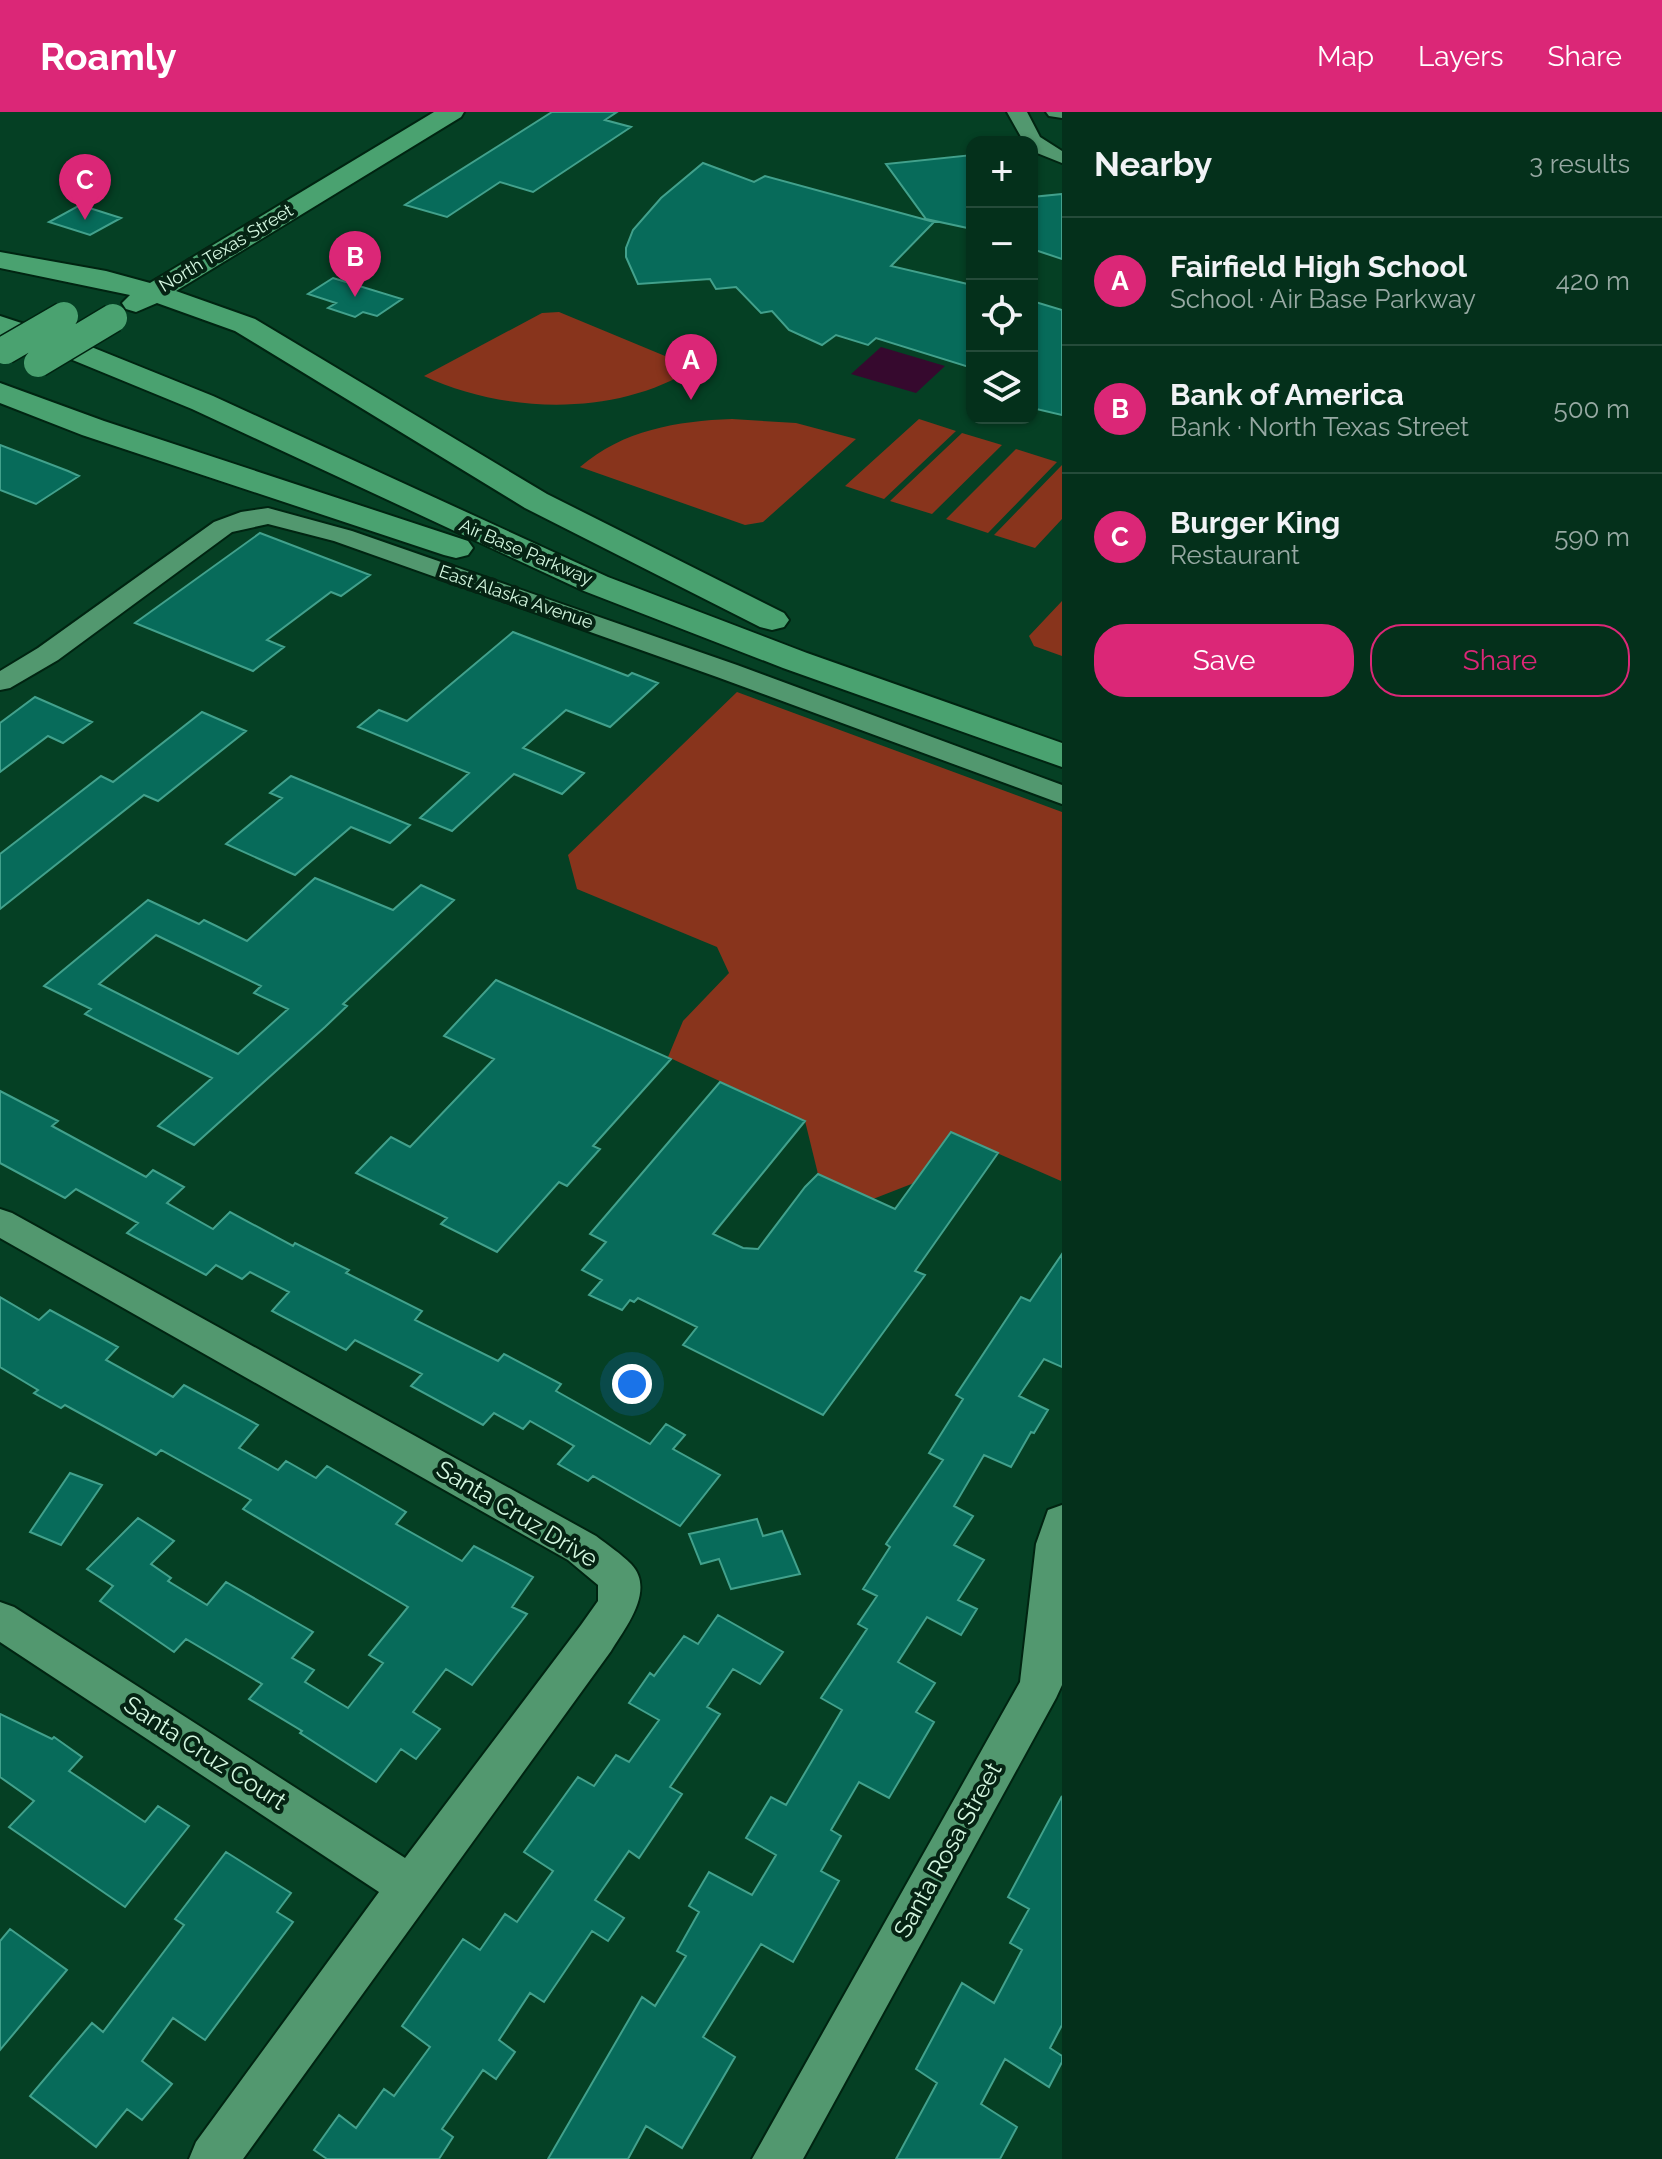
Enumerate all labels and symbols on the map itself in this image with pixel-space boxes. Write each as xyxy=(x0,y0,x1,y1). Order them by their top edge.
pin: C xyxy=(59,154,111,220)
street label: North Texas Street xyxy=(155,199,297,296)
pin: B xyxy=(329,231,381,297)
pin: A xyxy=(665,334,717,400)
street label: Air Base Parkway xyxy=(456,514,596,589)
street label: East Alaska Avenue xyxy=(436,560,596,633)
your location xyxy=(612,1364,652,1404)
street label: Santa Cruz Drive xyxy=(431,1454,603,1573)
street label: Santa Cruz Court xyxy=(119,1689,292,1816)
street label: Santa Rosa Street xyxy=(887,1757,1008,1942)

